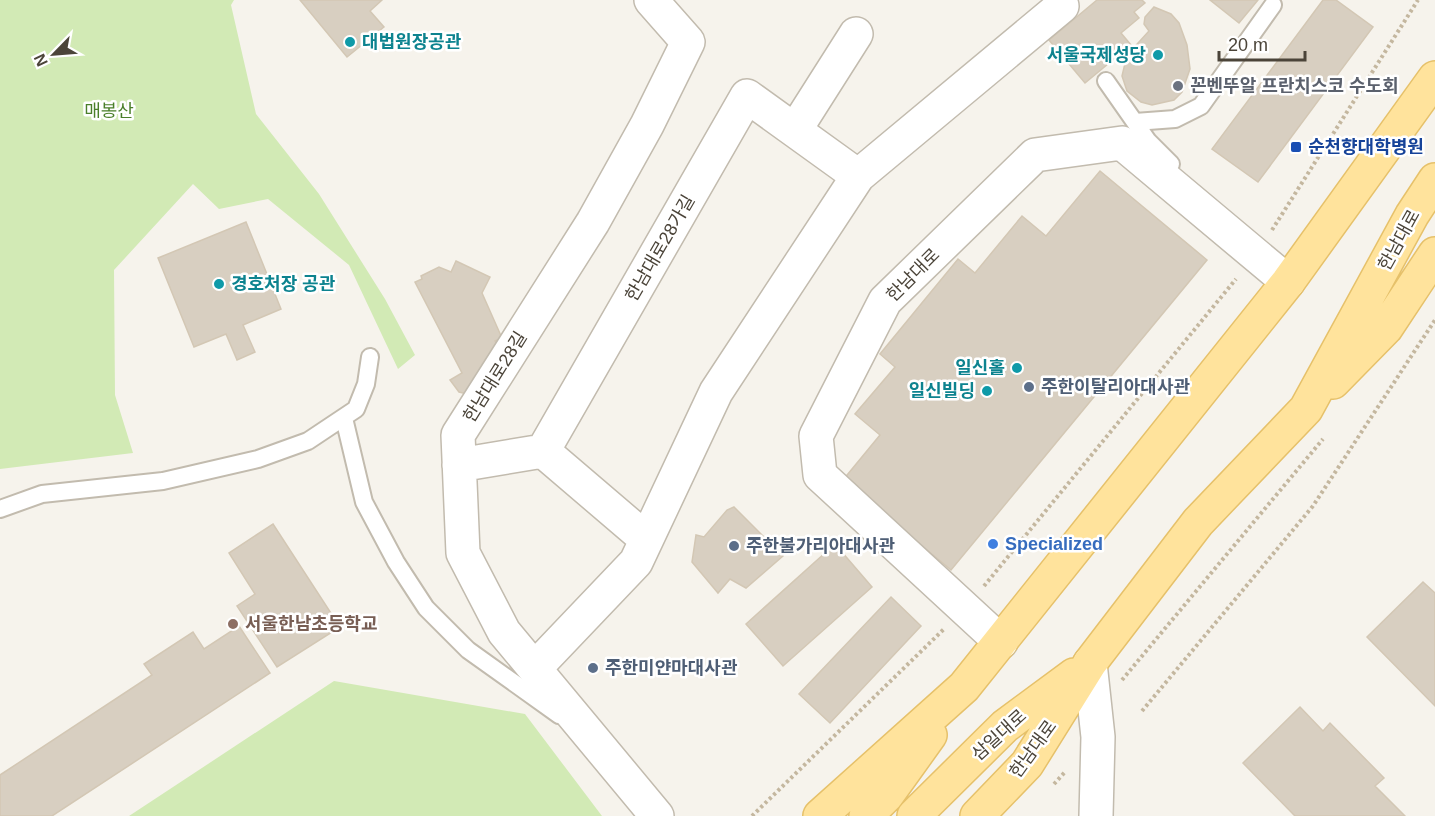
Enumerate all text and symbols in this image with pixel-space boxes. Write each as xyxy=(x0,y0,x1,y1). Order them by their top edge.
north arrow xyxy=(24,24,84,84)
scale bar xyxy=(1219,24,1304,62)
place label: 대법원장공관 xyxy=(362,32,462,52)
marker: 대법원장공관 xyxy=(343,35,357,49)
text: 20 m xyxy=(1228,35,1268,55)
place label: 서울국제성당 xyxy=(1047,45,1146,65)
marker: 서울국제성당 xyxy=(1151,48,1165,62)
text: N xyxy=(31,51,51,69)
place label: 꼰벤뚜알 프란치스코 수도회 xyxy=(1190,76,1399,96)
marker: 꼰벤뚜알 프란치스코 수도회 xyxy=(1171,79,1185,93)
park label: 매봉산 xyxy=(84,101,134,121)
place label: 순천향대학병원 xyxy=(1308,137,1424,157)
marker: 순천향대학병원 xyxy=(1289,140,1303,154)
street label: 한남대로28가길 xyxy=(621,191,699,305)
street label: 한남대로 xyxy=(1374,206,1424,274)
street label: 한남대로 xyxy=(883,245,943,305)
place label: 경호처장 공관 xyxy=(231,274,336,294)
marker: 경호처장 공관 xyxy=(212,277,226,291)
street label: 한남대로28길 xyxy=(459,328,531,426)
place label: 일신홀 xyxy=(955,358,1005,378)
marker: 일신홀 xyxy=(1010,361,1024,375)
place label: 주한이탈리아대사관 xyxy=(1041,377,1190,397)
marker: 주한이탈리아대사관 xyxy=(1022,380,1036,394)
place label: 일신빌딩 xyxy=(909,381,975,401)
marker: 일신빌딩 xyxy=(980,384,994,398)
place label: Specialized xyxy=(1005,534,1103,554)
place label: 주한불가리아대사관 xyxy=(746,536,895,556)
marker: Specialized xyxy=(986,537,1000,551)
marker: 주한불가리아대사관 xyxy=(727,539,741,553)
place label: 서울한남초등학교 xyxy=(245,614,377,634)
marker: 서울한남초등학교 xyxy=(226,617,240,631)
place label: 주한미얀마대사관 xyxy=(605,658,738,678)
marker: 주한미얀마대사관 xyxy=(586,661,600,675)
street label: 삼일대로 xyxy=(968,705,1030,765)
street label: 한남대로 xyxy=(1005,716,1061,782)

